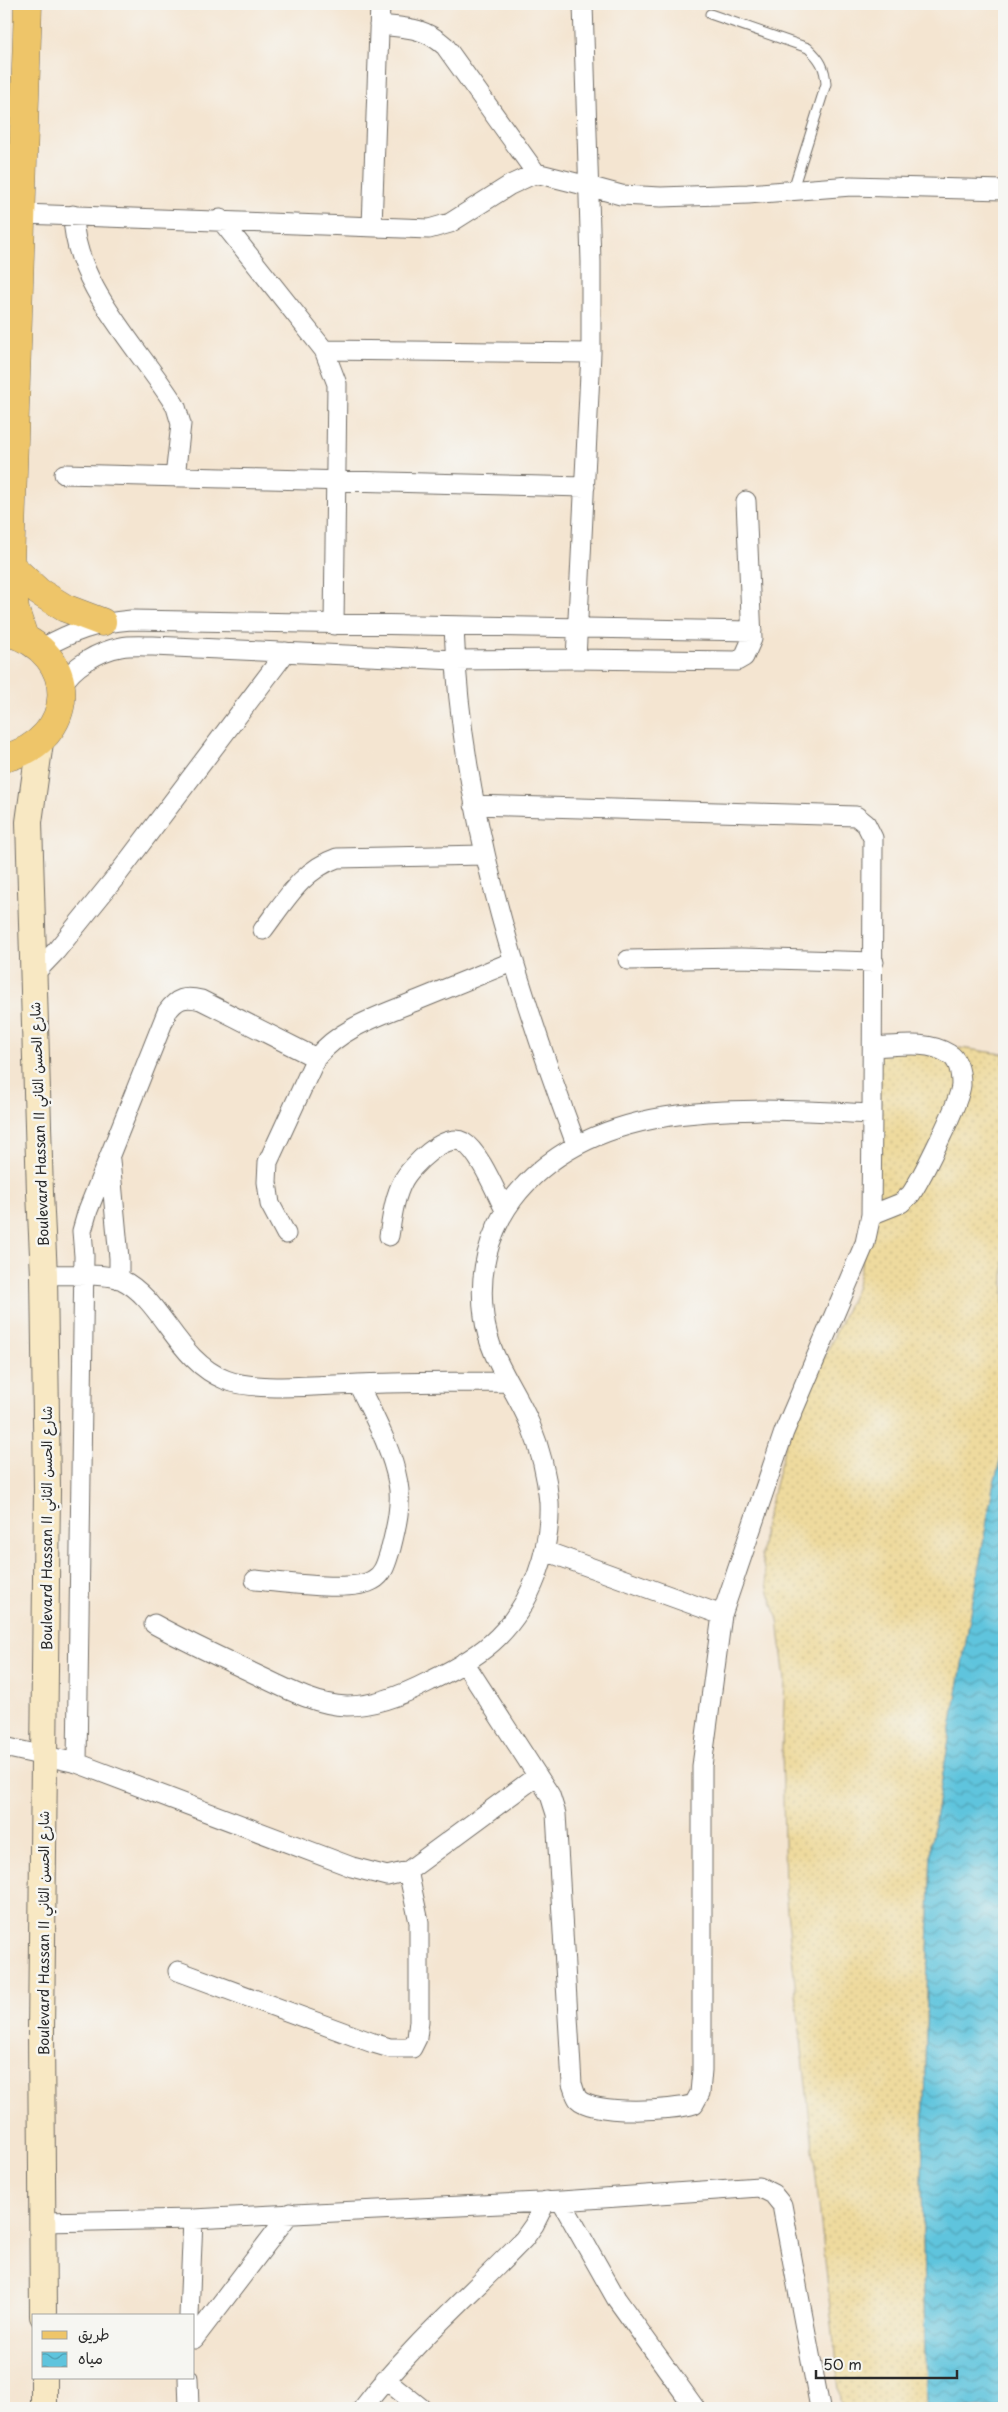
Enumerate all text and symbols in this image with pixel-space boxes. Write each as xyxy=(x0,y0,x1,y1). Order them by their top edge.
street label: Boulevard Hassan II شارع الحسن الثاني xyxy=(24,1001,57,1247)
street label: Boulevard Hassan II شارع الحسن الثاني xyxy=(36,1406,60,1650)
street label: Boulevard Hassan II شارع الحسن الثاني xyxy=(33,1811,57,2055)
legend xyxy=(32,2314,195,2380)
text: طريق xyxy=(78,2322,110,2345)
text: مياه xyxy=(78,2346,103,2369)
scale bar xyxy=(816,2347,957,2379)
text: 50 m xyxy=(823,2352,862,2375)

